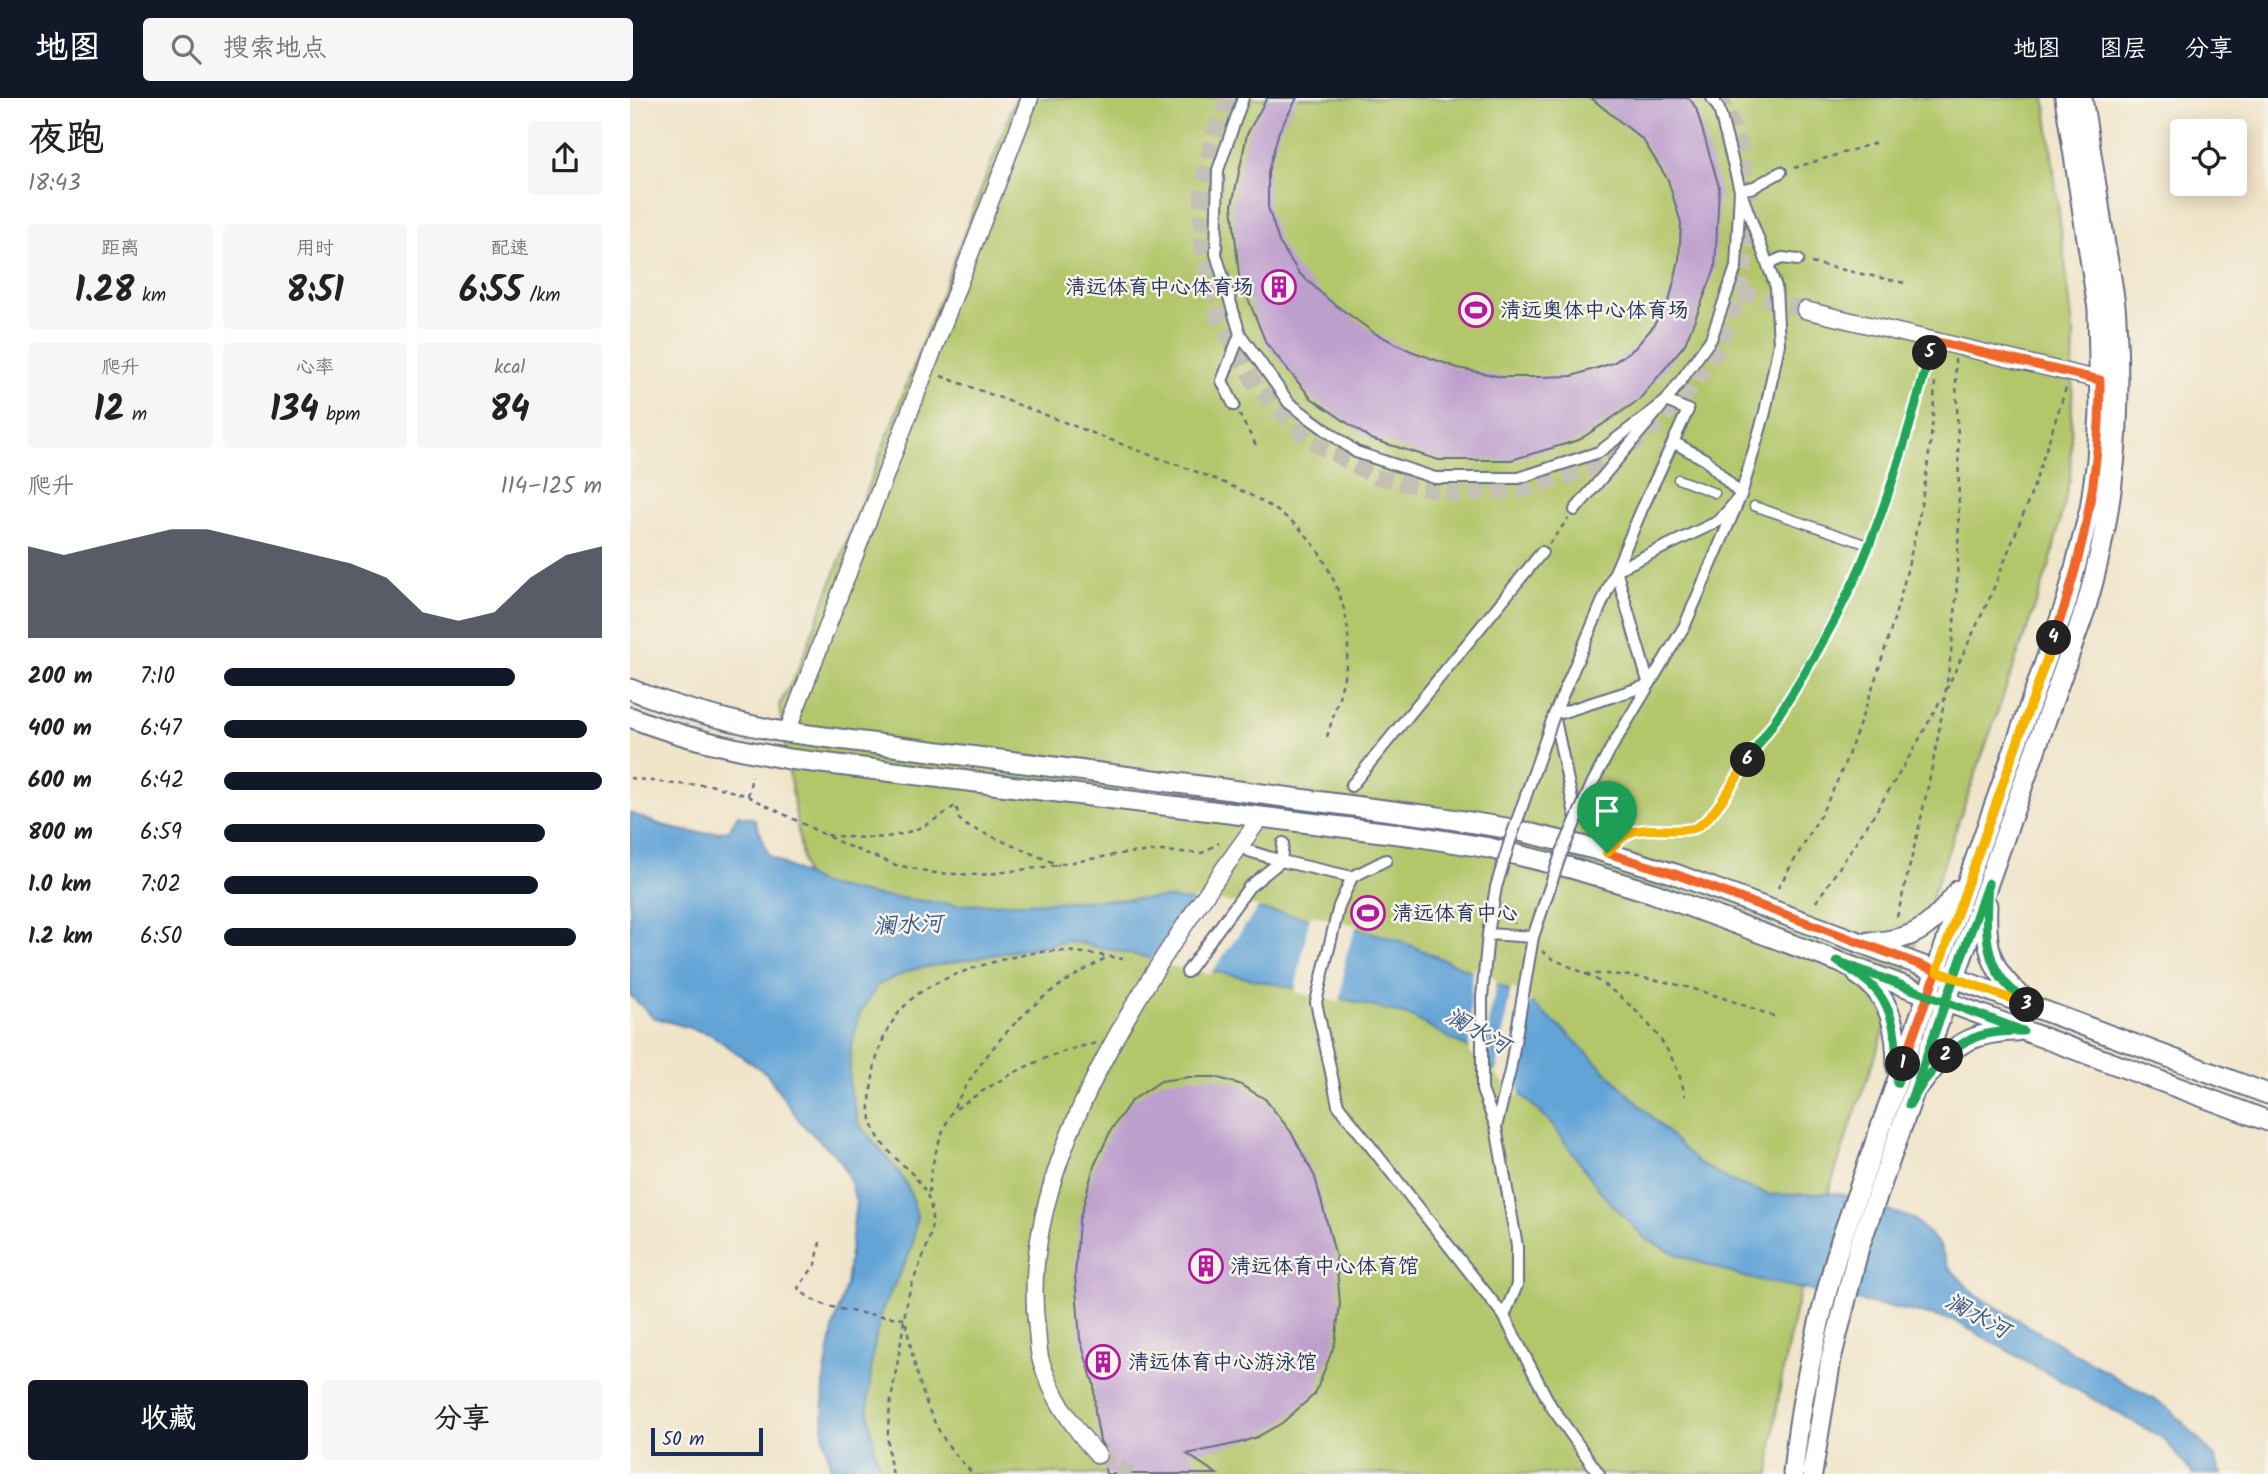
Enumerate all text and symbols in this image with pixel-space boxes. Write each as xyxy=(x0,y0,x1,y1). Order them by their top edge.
search box xyxy=(143,18,633,81)
text: 地图 xyxy=(35,23,101,76)
text: 搜索地点 xyxy=(223,28,327,70)
icon: search xyxy=(167,30,205,68)
text: 地图 xyxy=(2013,30,2061,69)
text: 图层 xyxy=(2099,30,2147,69)
text: 分享 xyxy=(2185,30,2233,69)
text: 夜跑 xyxy=(28,110,104,170)
map controls xyxy=(2170,119,2247,196)
button: locate xyxy=(2170,119,2247,196)
button: share xyxy=(528,121,602,195)
text: 18:43 xyxy=(28,166,81,202)
text: 距离 xyxy=(101,234,139,264)
text: 用时 xyxy=(296,234,334,264)
text: 配速 xyxy=(491,234,529,264)
text: 1.28 xyxy=(75,264,134,320)
text: 8:51 xyxy=(286,264,344,320)
text: 6:55 xyxy=(459,264,522,320)
building icon: 清远体育中心体育场 xyxy=(1260,268,1298,306)
place label: 清远体育中心体育场 xyxy=(1065,272,1254,305)
text: km xyxy=(134,281,166,311)
text: /km xyxy=(522,281,560,311)
sports icon: 清远奥体中心体育场 xyxy=(1457,291,1495,329)
place label: 清远奥体中心体育场 xyxy=(1500,295,1689,328)
pin: 5 xyxy=(1912,336,1948,370)
text: 5 xyxy=(1925,337,1934,367)
text: 爬升 xyxy=(101,353,139,383)
text: 心率 xyxy=(296,353,334,383)
text: kcal xyxy=(494,353,525,383)
text: 12 xyxy=(93,383,124,439)
text: 134 xyxy=(270,383,318,439)
text: 84 xyxy=(490,383,530,439)
text: m xyxy=(124,400,147,430)
text: bpm xyxy=(318,400,360,430)
text: 爬升 xyxy=(28,469,74,505)
text: 114–125 m xyxy=(500,469,602,505)
pin: 4 xyxy=(2036,620,2072,656)
text: 4 xyxy=(2048,622,2059,652)
text: 200 m xyxy=(28,659,93,695)
text: 7:10 xyxy=(140,659,175,695)
text: 400 m xyxy=(28,711,92,747)
text: 6:47 xyxy=(140,711,182,747)
pin: 6 xyxy=(1730,742,1766,778)
text: 6 xyxy=(1742,744,1753,774)
text: 600 m xyxy=(28,763,92,799)
text: 6:42 xyxy=(140,763,184,799)
pin xyxy=(1577,781,1637,853)
icon: arrive xyxy=(1588,792,1626,830)
text: 800 m xyxy=(28,815,93,851)
text: 6:59 xyxy=(140,815,182,851)
text: 1.0 km xyxy=(28,867,91,903)
text: 7:02 xyxy=(140,867,181,903)
sports icon: 清远体育中心 xyxy=(1349,894,1387,932)
place label: 清远体育中心 xyxy=(1392,898,1518,931)
water label: 澜水河 xyxy=(873,907,947,945)
text: 1.2 km xyxy=(28,919,93,955)
text: 6:50 xyxy=(140,919,182,955)
pin: 3 xyxy=(2010,988,2044,1023)
text: 3 xyxy=(2021,989,2032,1019)
water label: 澜水河 xyxy=(1438,999,1519,1067)
pin: 2 xyxy=(1928,1038,1964,1074)
text: 2 xyxy=(1940,1040,1951,1070)
pin: 1 xyxy=(1886,1046,1920,1082)
text: 1 xyxy=(1900,1048,1905,1078)
building icon: 清远体育中心体育馆 xyxy=(1187,1247,1225,1285)
place label: 清远体育中心体育馆 xyxy=(1230,1251,1419,1284)
water label: 澜水河 xyxy=(1938,1284,2019,1351)
building icon: 清远体育中心游泳馆 xyxy=(1084,1343,1122,1381)
place label: 清远体育中心游泳馆 xyxy=(1128,1347,1317,1380)
button: 收藏 xyxy=(28,1380,308,1460)
button: 分享 xyxy=(322,1380,602,1460)
scale bar xyxy=(651,1425,763,1457)
text: 50 m xyxy=(662,1425,704,1455)

